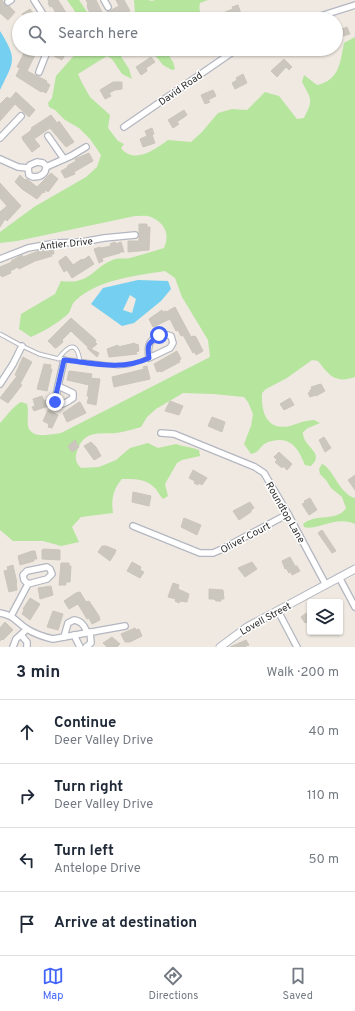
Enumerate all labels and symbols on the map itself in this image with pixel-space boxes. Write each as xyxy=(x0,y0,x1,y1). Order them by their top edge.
street label: David Road xyxy=(156,69,205,109)
street label: Antler Drive xyxy=(39,235,94,254)
route start xyxy=(150,326,168,344)
route end xyxy=(46,393,64,411)
street label: Roundtop Lane xyxy=(262,480,307,546)
street label: Oliver Court xyxy=(218,520,273,557)
street label: Lovell Street xyxy=(238,600,294,639)

